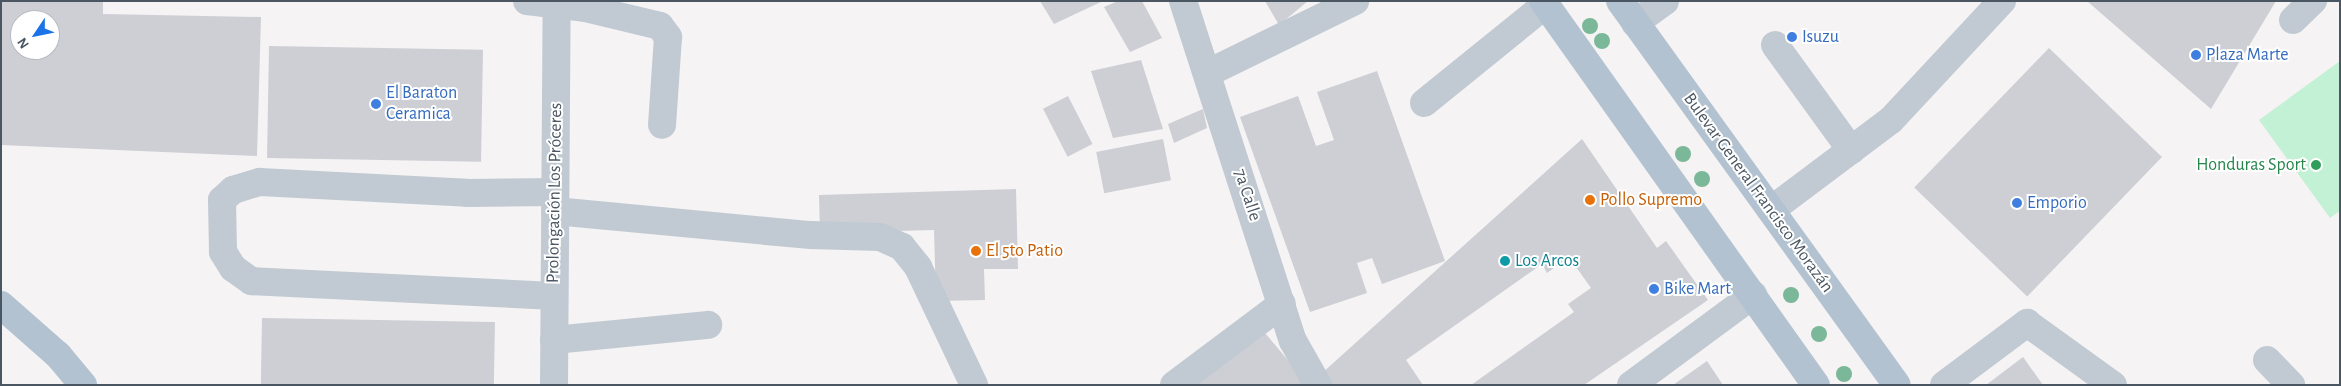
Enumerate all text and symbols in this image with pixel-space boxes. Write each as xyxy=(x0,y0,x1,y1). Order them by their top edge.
north arrow xyxy=(10,10,60,60)
place label: Isuzu xyxy=(1802,26,1839,48)
marker: Isuzu xyxy=(1786,31,1798,43)
text: N xyxy=(15,35,32,51)
place label: Plaza Marte xyxy=(2206,44,2289,66)
marker: Plaza Marte xyxy=(2190,49,2202,61)
place label: El Baraton Ceramica xyxy=(386,83,457,126)
street label: Bulevar General Francisco Morazán xyxy=(1678,89,1838,297)
marker: El Baraton Ceramica xyxy=(370,98,382,110)
street label: Prolongación Los Próceres xyxy=(543,103,567,283)
place label: Honduras Sport xyxy=(2196,154,2306,176)
marker: Honduras Sport xyxy=(2310,159,2322,171)
street label: 7a Calle xyxy=(1228,166,1266,224)
place label: Pollo Supremo xyxy=(1600,189,1702,211)
place label: Emporio xyxy=(2027,192,2087,214)
marker: Pollo Supremo xyxy=(1584,194,1596,206)
marker: Emporio xyxy=(2011,197,2023,209)
place label: El 5to Patio xyxy=(986,240,1063,262)
marker: El 5to Patio xyxy=(970,245,982,257)
place label: Los Arcos xyxy=(1515,250,1579,272)
marker: Los Arcos xyxy=(1499,255,1511,267)
place label: Bike Mart xyxy=(1664,278,1731,300)
marker: Bike Mart xyxy=(1648,283,1660,295)

